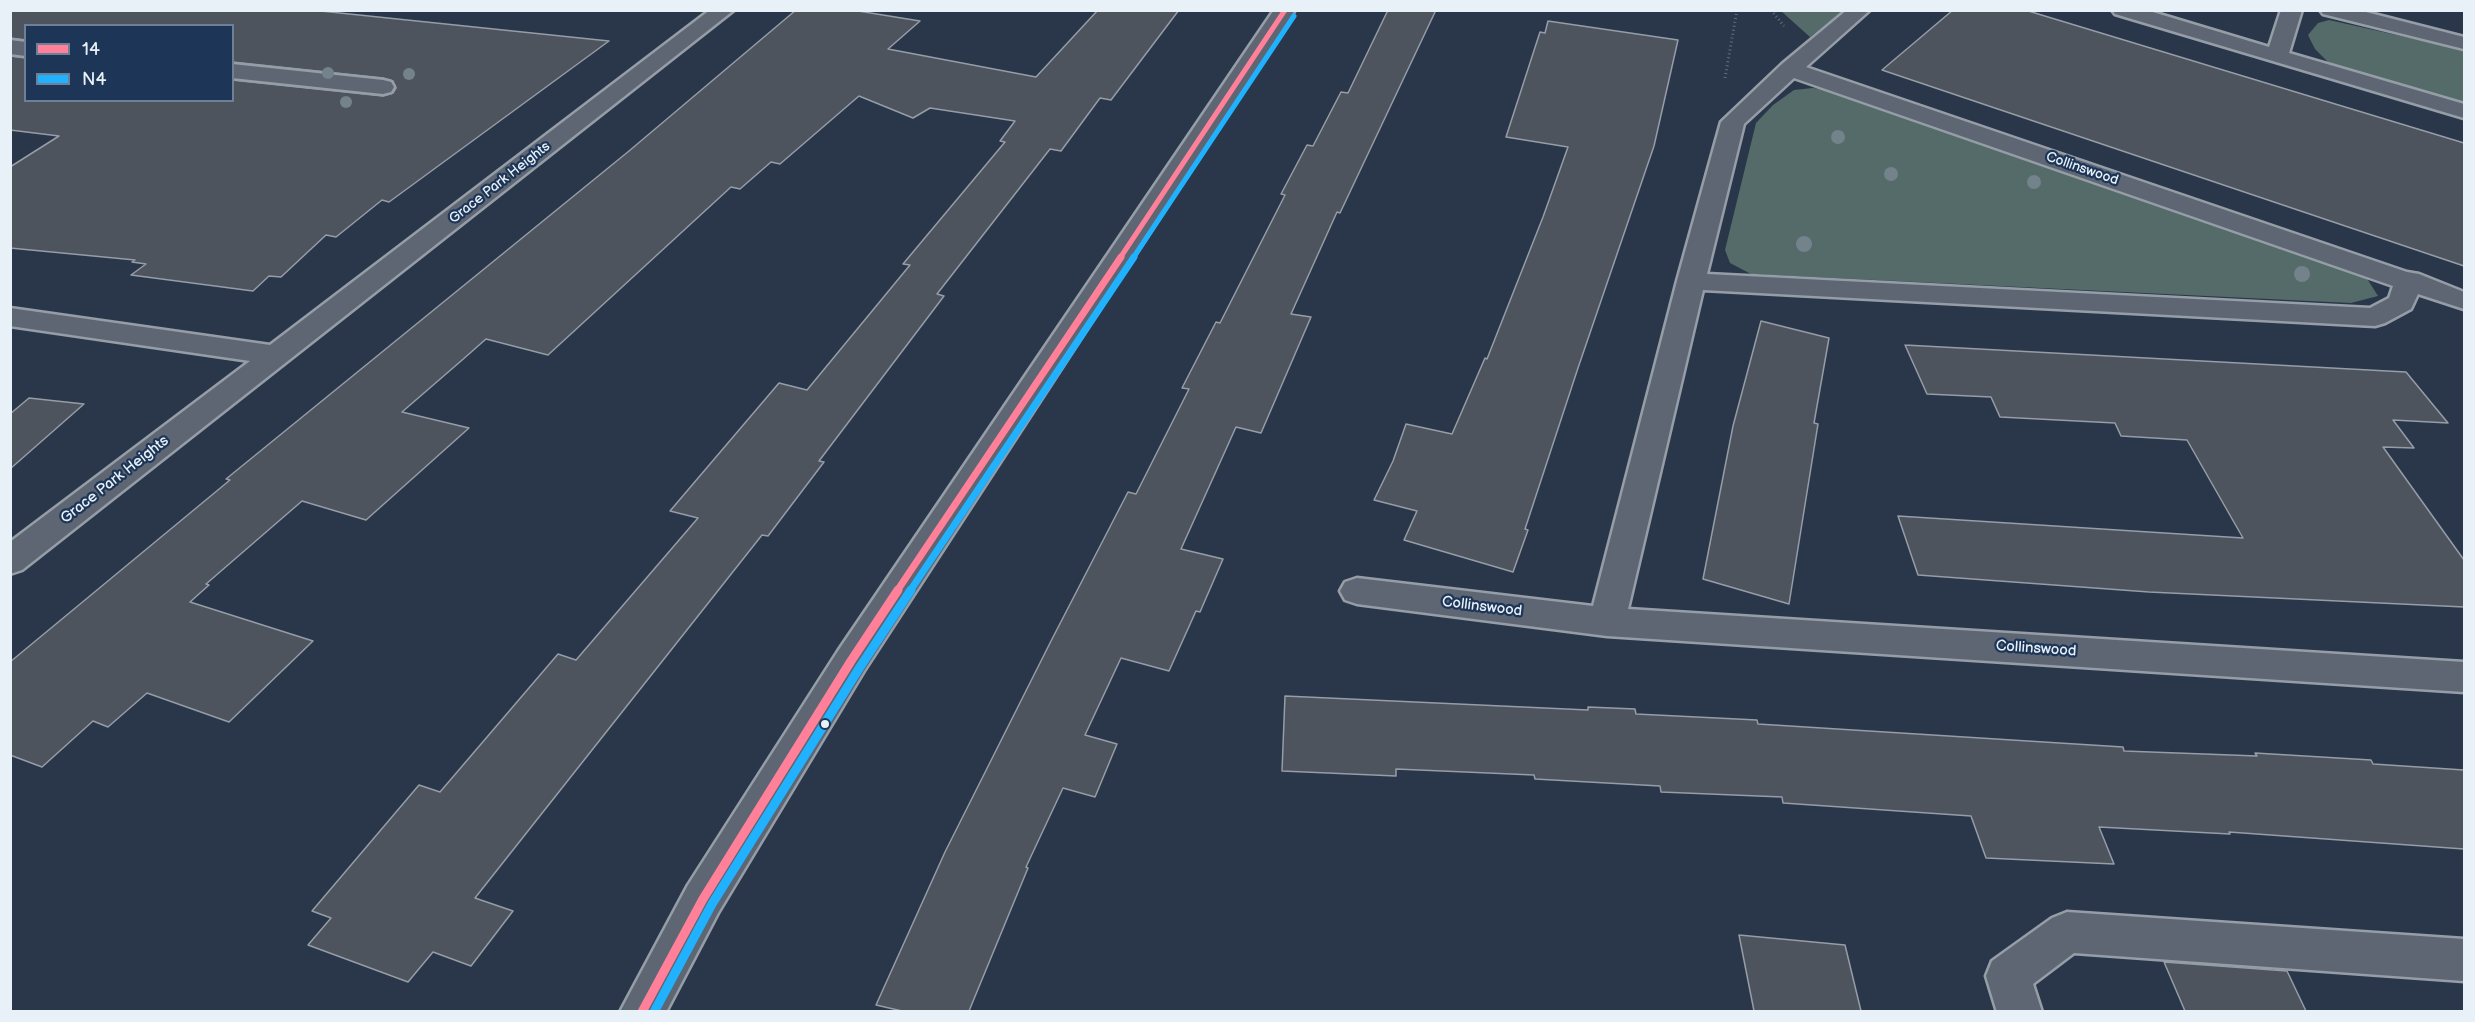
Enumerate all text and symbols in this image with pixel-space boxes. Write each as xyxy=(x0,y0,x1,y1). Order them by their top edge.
legend xyxy=(24,24,234,102)
text: 14 xyxy=(82,39,100,60)
text: N4 xyxy=(82,69,107,90)
street label: Grace Park Heights xyxy=(446,138,554,228)
street label: Collinswood xyxy=(2044,149,2120,189)
street label: Grace Park Heights xyxy=(57,432,173,528)
street label: Collinswood xyxy=(1441,593,1523,621)
street label: Collinswood xyxy=(1995,637,2077,661)
unlabelled marker xyxy=(819,718,831,730)

